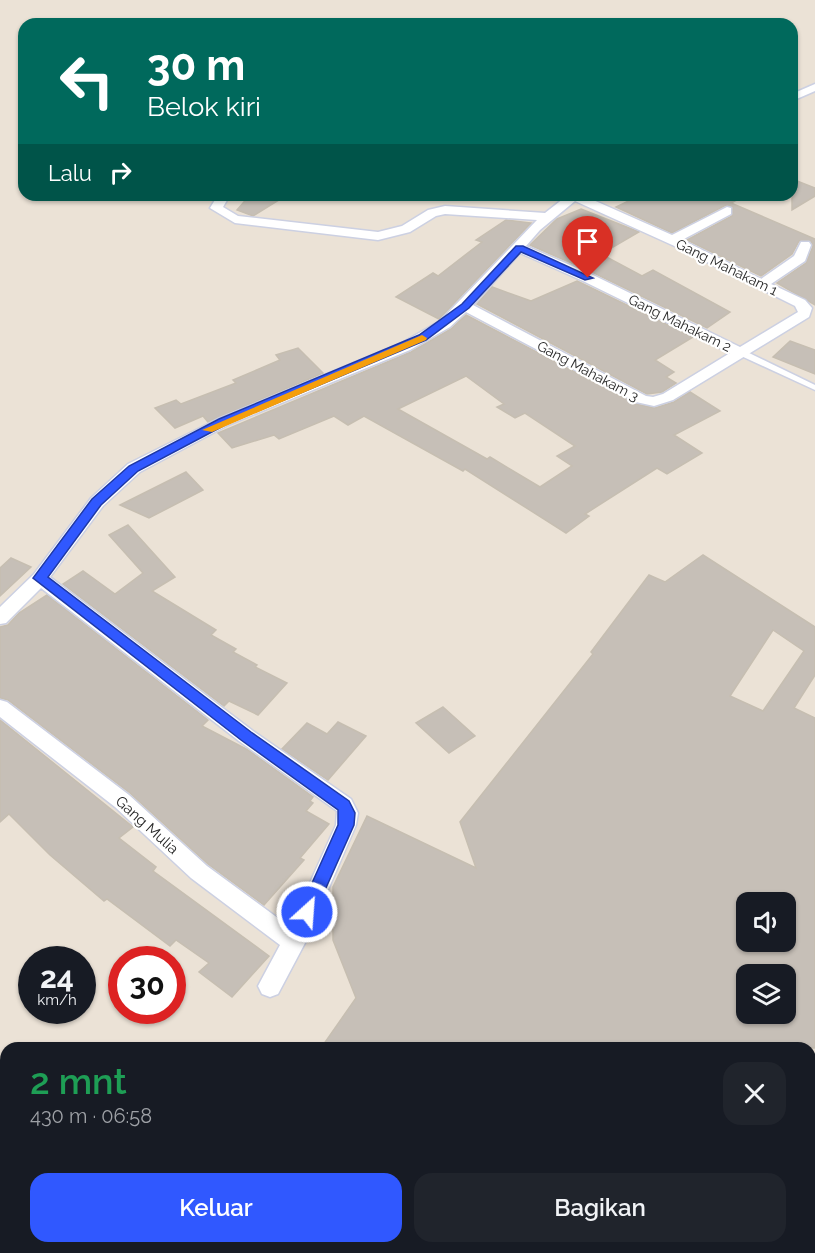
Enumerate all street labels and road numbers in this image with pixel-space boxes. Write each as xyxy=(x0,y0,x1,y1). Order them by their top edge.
street label: Gang Mahakam 1 xyxy=(674,235,780,299)
street label: Gang Mahakam 2 xyxy=(626,291,734,355)
street label: Gang Mahakam 3 xyxy=(535,338,641,404)
street label: Gang Mulia xyxy=(112,792,182,858)

